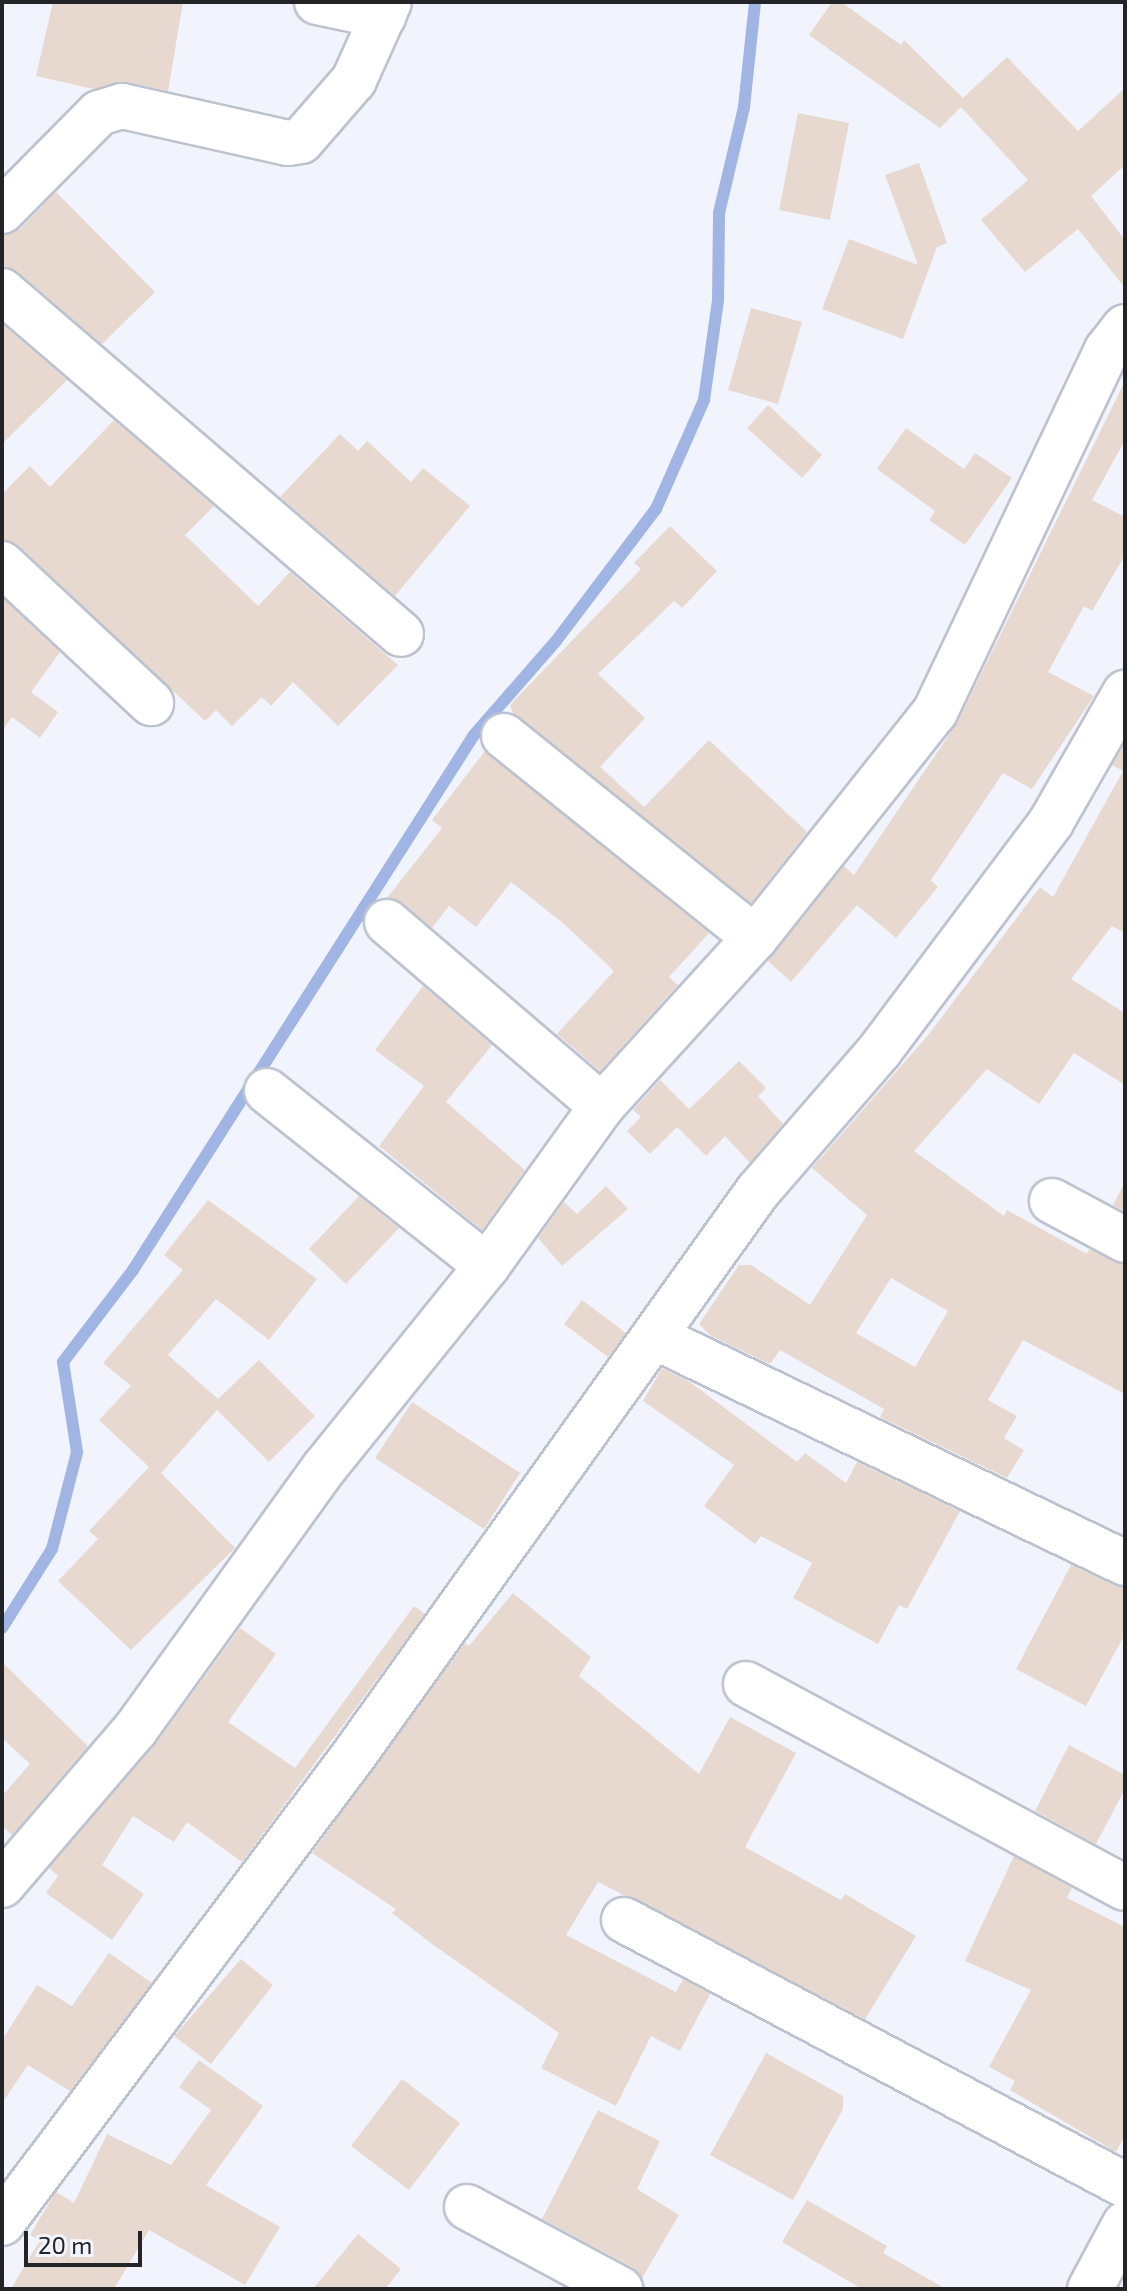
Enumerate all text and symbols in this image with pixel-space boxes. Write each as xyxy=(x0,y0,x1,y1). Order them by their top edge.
scale bar xyxy=(28,2215,146,2265)
text: 20 m xyxy=(38,2230,92,2259)

